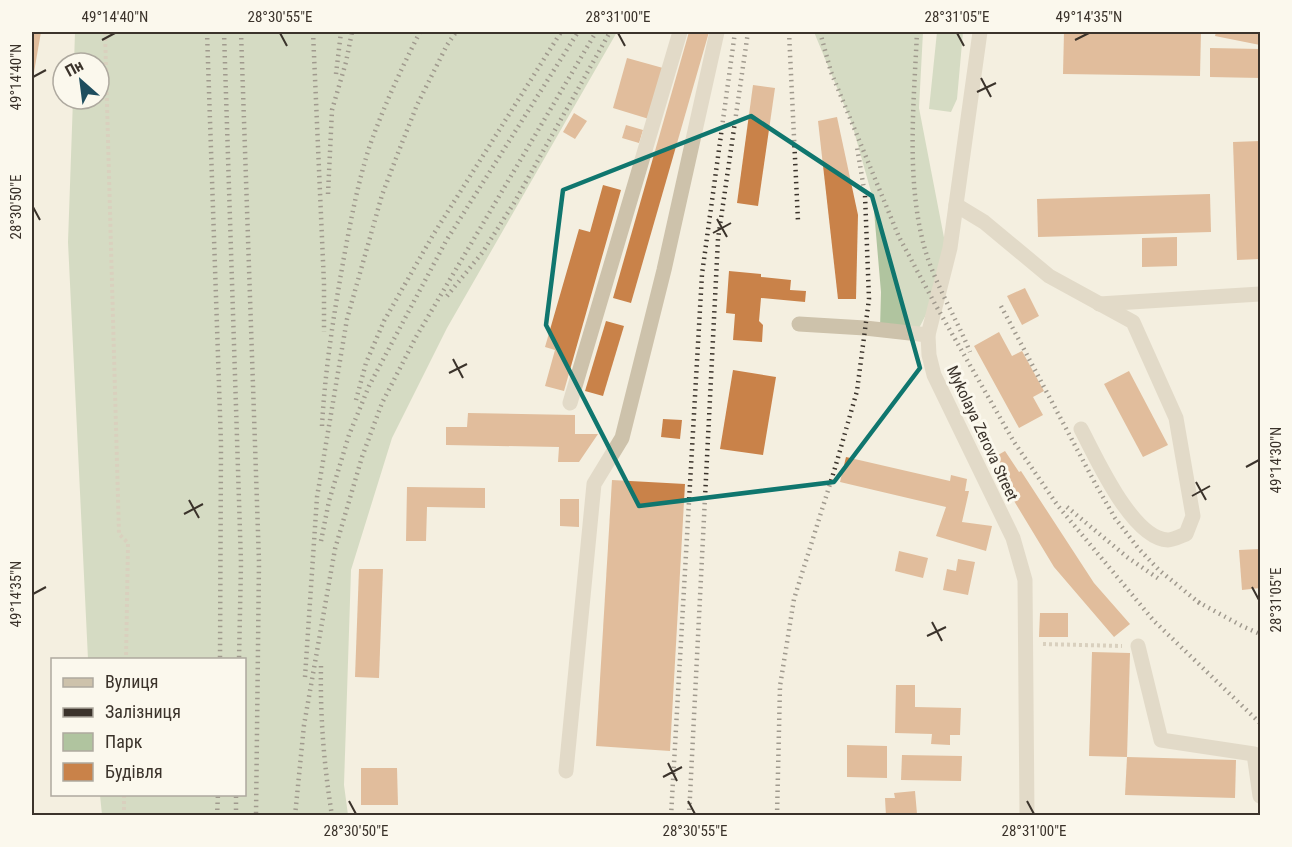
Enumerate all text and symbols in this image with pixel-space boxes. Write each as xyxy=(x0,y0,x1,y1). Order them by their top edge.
text: 49°14'40"N xyxy=(82,8,148,26)
text: 28°30'55"E xyxy=(248,8,312,26)
text: 28°31'00"E xyxy=(586,8,650,26)
text: 28°31'05"E xyxy=(925,8,989,26)
text: 49°14'35"N xyxy=(1056,8,1122,26)
text: 49°14'40"N xyxy=(7,44,25,110)
north arrow xyxy=(51,51,111,111)
text: Пн xyxy=(62,56,87,81)
text: 28°30'50"E xyxy=(7,175,25,239)
street label: Mykolaya Zerova Street xyxy=(943,363,1022,504)
text: 49°14'30"N xyxy=(1267,427,1285,493)
text: 49°14'35"N xyxy=(7,561,25,627)
text: 28°31'05"E xyxy=(1267,568,1285,632)
legend xyxy=(51,658,246,796)
text: Вулиця xyxy=(105,671,159,692)
text: Залізниця xyxy=(105,701,181,722)
text: Парк xyxy=(105,731,143,752)
text: Будівля xyxy=(105,761,163,782)
text: 28°30'50"E xyxy=(324,822,388,840)
text: 28°30'55"E xyxy=(663,822,727,840)
text: 28°31'00"E xyxy=(1002,822,1066,840)

